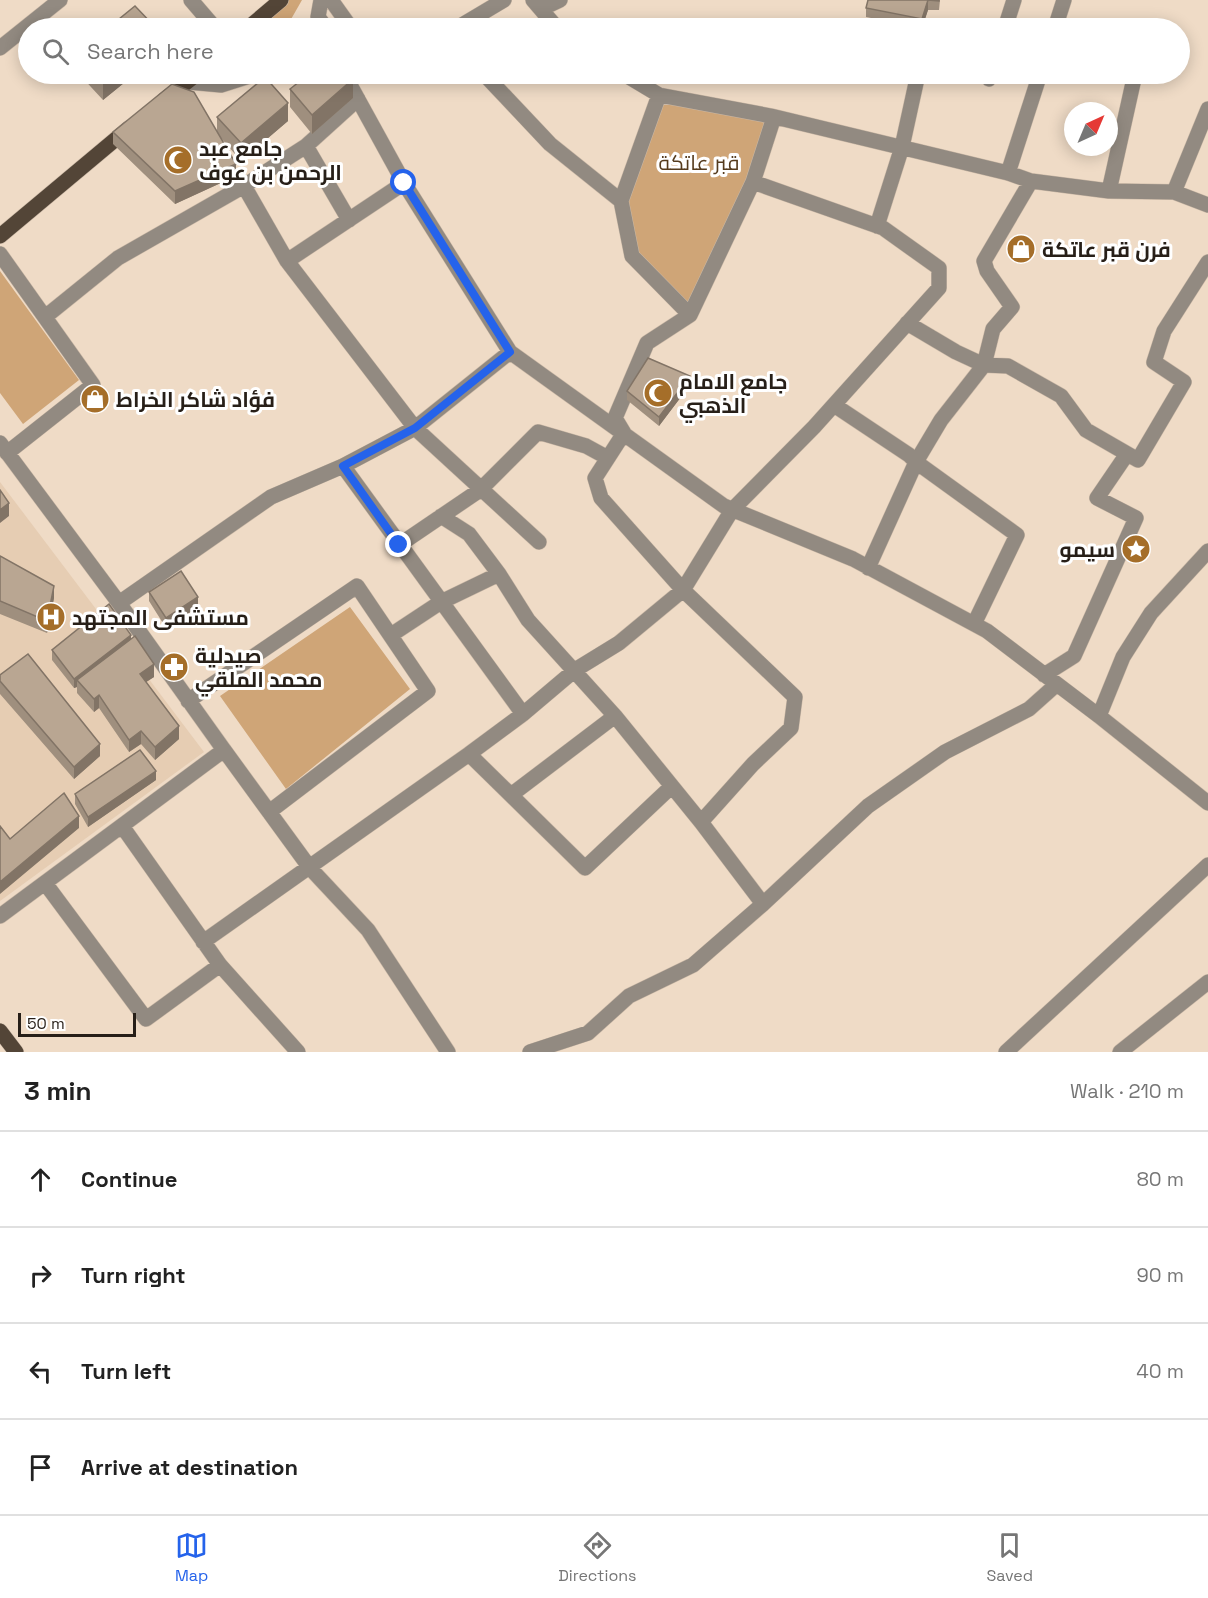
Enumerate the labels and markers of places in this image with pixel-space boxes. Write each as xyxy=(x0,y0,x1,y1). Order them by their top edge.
place label: جامع عبد الرحمن بن عوف xyxy=(199,135,342,186)
mosque icon: جامع عبد الرحمن بن عوف xyxy=(162,144,194,176)
shop icon: فرن قبر عاتكة xyxy=(1005,233,1037,265)
place label: فرن قبر عاتكة xyxy=(1042,236,1171,263)
place label: جامع الامام الذهبي xyxy=(679,368,787,423)
mosque icon: جامع الامام الذهبي xyxy=(642,377,674,409)
shop icon: فؤاد شاكر الخراط xyxy=(79,383,111,415)
place label: فؤاد شاكر الخراط xyxy=(116,386,275,413)
place icon: سيمو xyxy=(1120,533,1152,565)
place label: سيمو xyxy=(1060,536,1115,563)
hospital icon: مستشفى المجتهد xyxy=(35,601,67,633)
place label: مستشفى المجتهد xyxy=(72,604,249,631)
place label: صيدلية محمد الملقي xyxy=(195,642,322,697)
pharmacy icon: صيدلية محمد الملقي xyxy=(158,651,190,683)

